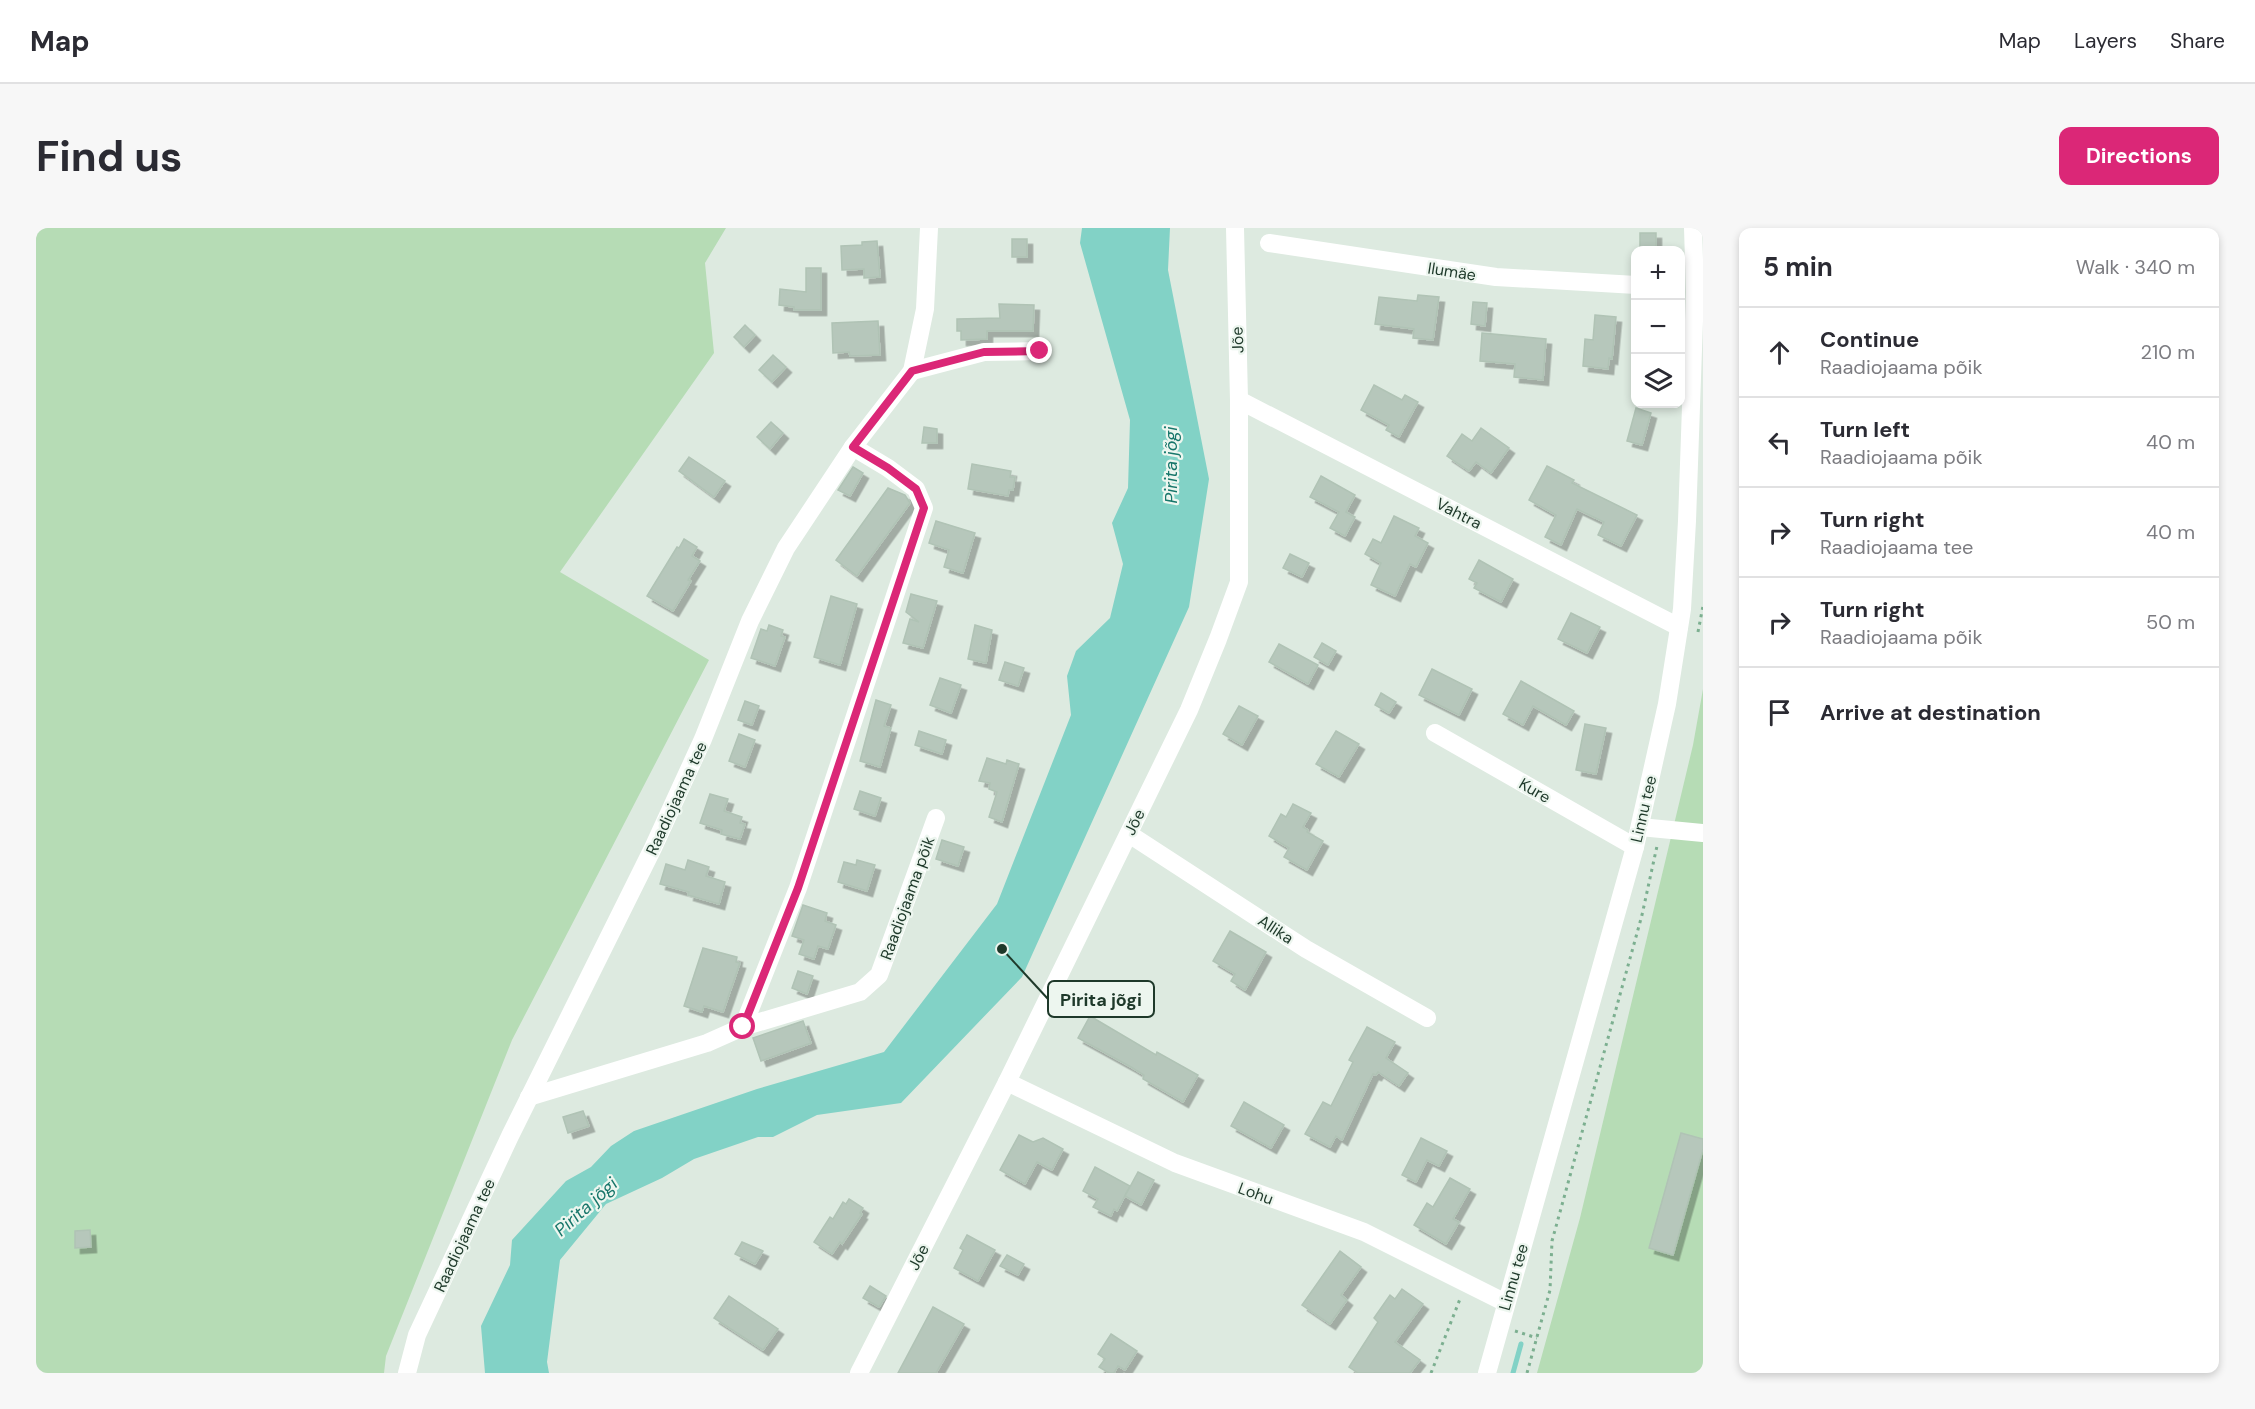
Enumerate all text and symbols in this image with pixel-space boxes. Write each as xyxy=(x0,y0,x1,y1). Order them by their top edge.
text: Map xyxy=(30,23,90,60)
text: Map xyxy=(1999,27,2041,55)
text: Layers xyxy=(2074,27,2137,55)
text: Share xyxy=(2170,27,2225,55)
button: Directions xyxy=(2059,127,2219,185)
text: Find us xyxy=(36,129,182,184)
map controls xyxy=(1631,246,1685,408)
button: + xyxy=(1631,246,1685,300)
text: 5 min xyxy=(1763,250,1833,284)
text: Walk · 340 m xyxy=(2076,254,2195,280)
street label: Ilumäe xyxy=(1426,257,1478,286)
button: − xyxy=(1631,300,1685,354)
text: Continue xyxy=(1820,325,1919,354)
street label: Jõe xyxy=(1227,326,1248,354)
icon: ahead xyxy=(1763,336,1796,369)
route end xyxy=(1026,337,1052,363)
text: 210 m xyxy=(2140,339,2195,365)
button: layers xyxy=(1631,354,1685,408)
text: Raadiojaama põik xyxy=(1820,354,1982,380)
text: Turn left xyxy=(1820,415,1910,444)
water label: Pirita jõgi xyxy=(1159,426,1183,504)
icon: left xyxy=(1763,426,1796,459)
text: 40 m xyxy=(2146,429,2195,455)
text: Raadiojaama põik xyxy=(1820,444,1982,470)
street label: Vahtra xyxy=(1432,493,1485,534)
text: Turn right xyxy=(1820,505,1925,534)
icon: right xyxy=(1763,516,1796,549)
text: 40 m xyxy=(2146,519,2195,545)
text: Raadiojaama tee xyxy=(1820,534,1973,560)
text: Turn right xyxy=(1820,595,1925,624)
icon: right xyxy=(1763,606,1796,639)
text: 50 m xyxy=(2146,609,2195,635)
text: Raadiojaama põik xyxy=(1820,624,1982,650)
icon: arrive xyxy=(1763,696,1796,729)
text: Arrive at destination xyxy=(1820,698,2041,727)
street label: Raadiojaama tee xyxy=(641,738,712,858)
street label: Kure xyxy=(1515,773,1554,808)
street label: Linnu tee xyxy=(1626,773,1661,845)
street label: Jõe xyxy=(1119,806,1150,839)
street label: Raadiojaama põik xyxy=(875,834,940,963)
street label: Allika xyxy=(1254,910,1298,949)
callout: Pirita jõgi xyxy=(1048,981,1154,1017)
text: Pirita jõgi xyxy=(1060,988,1142,1012)
route start xyxy=(729,1013,755,1039)
water label: Pirita jõgi xyxy=(549,1172,623,1242)
street label: Raadiojaama tee xyxy=(429,1175,500,1295)
street label: Lohu xyxy=(1235,1177,1276,1209)
street label: Jõe xyxy=(903,1241,934,1274)
street label: Linnu tee xyxy=(1494,1241,1533,1313)

